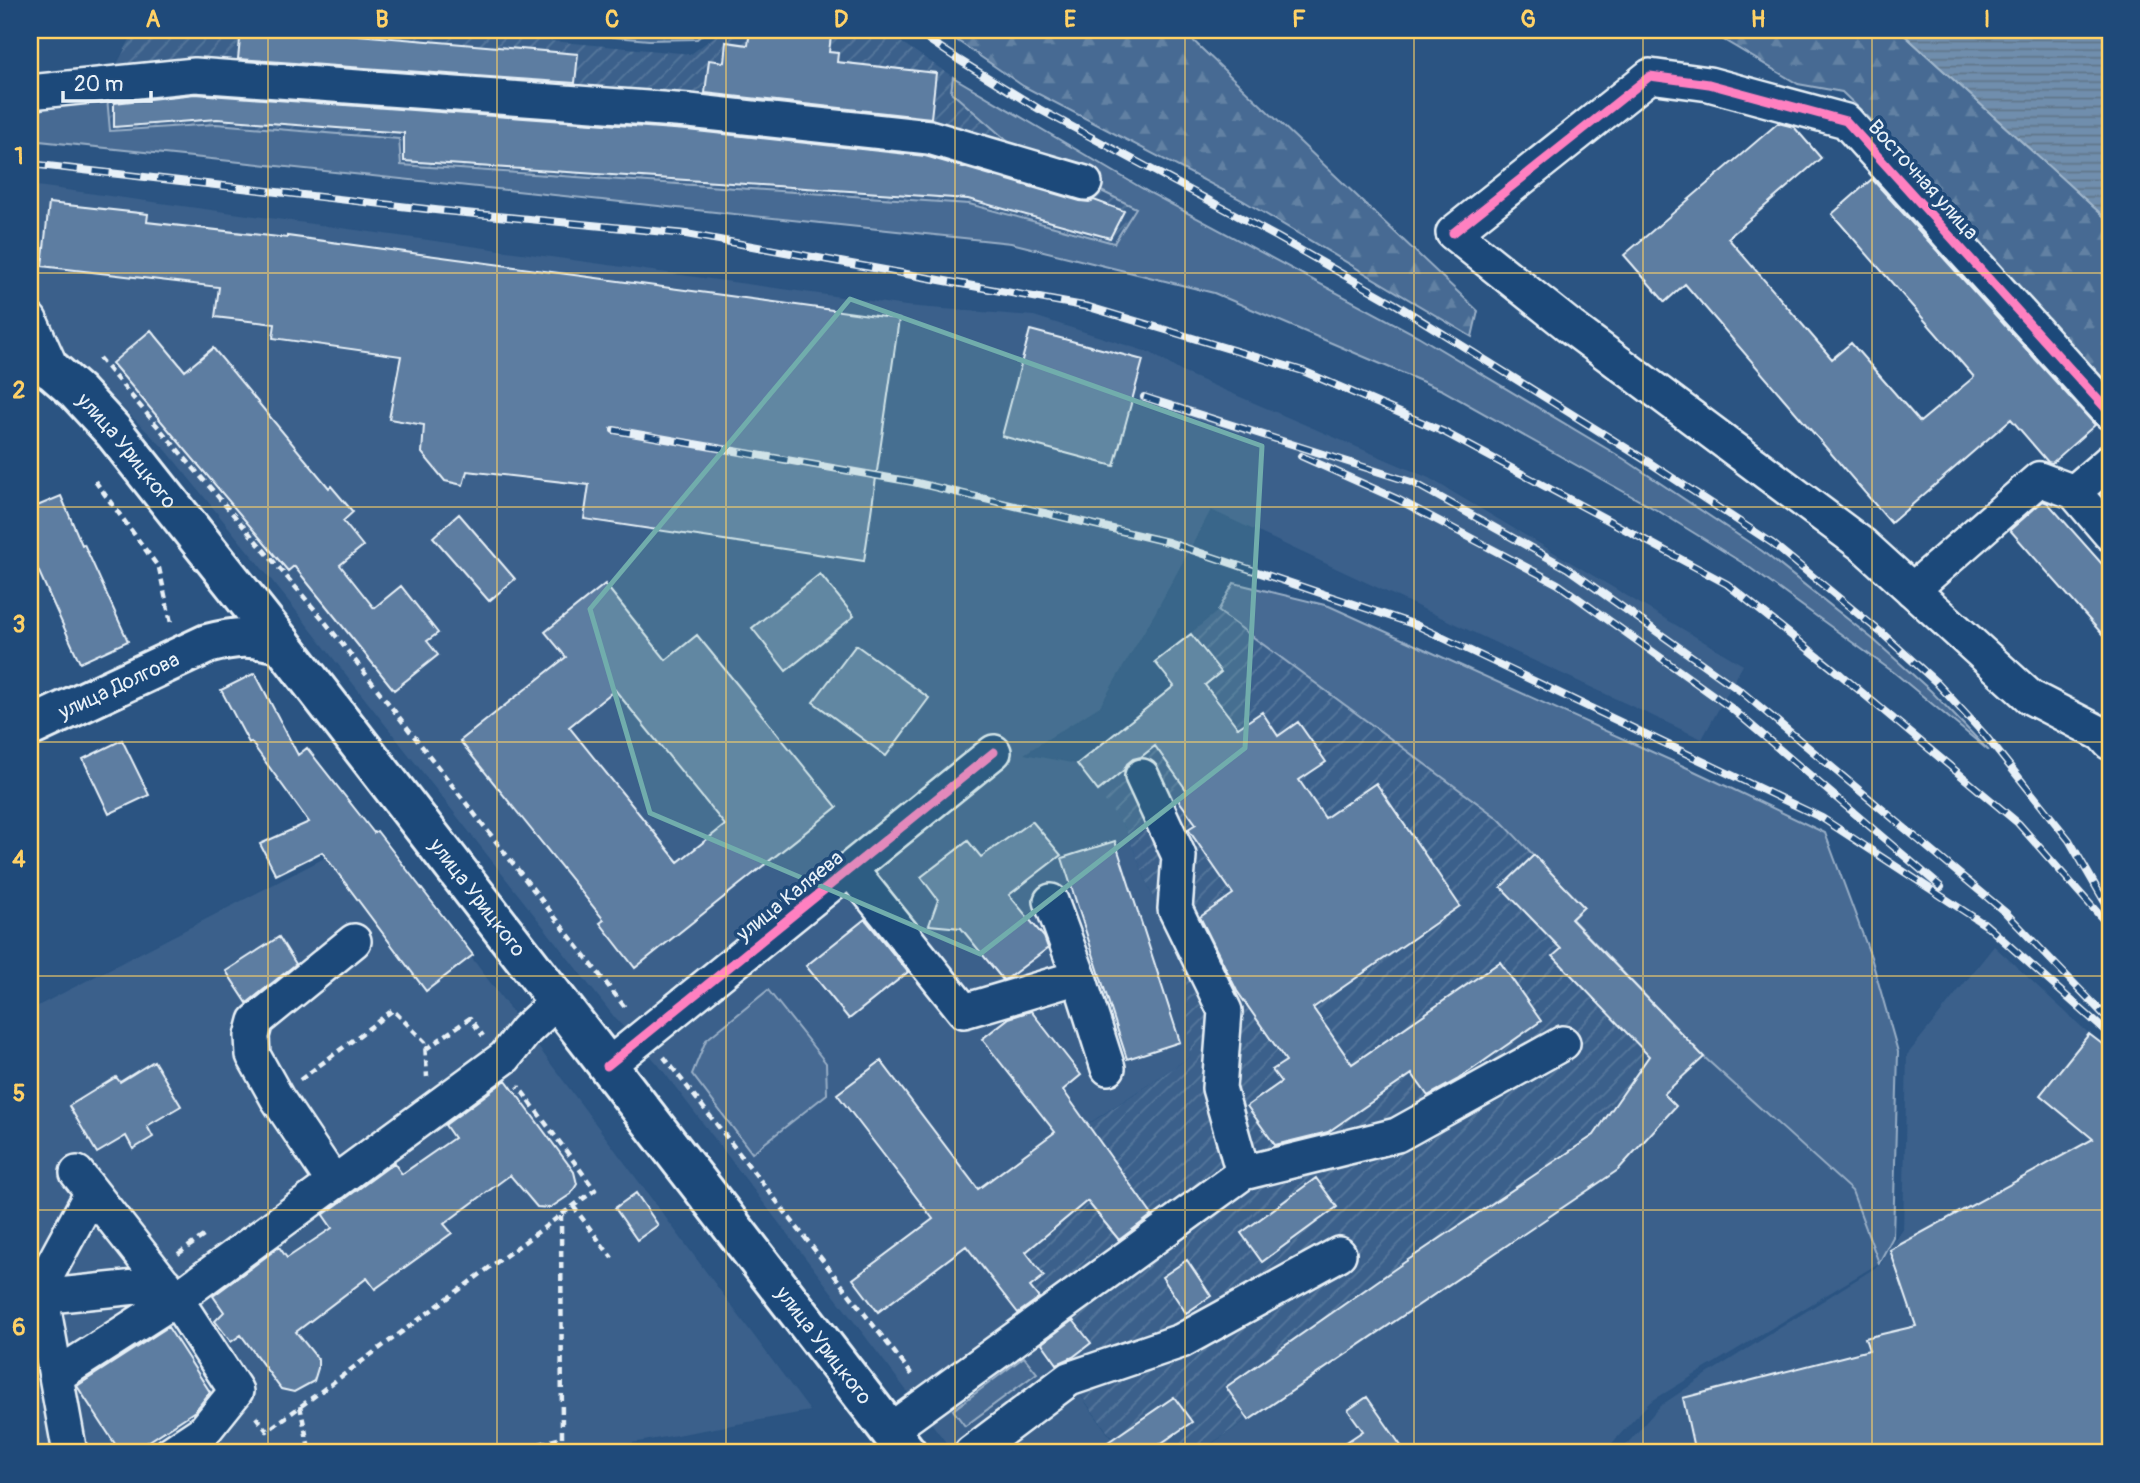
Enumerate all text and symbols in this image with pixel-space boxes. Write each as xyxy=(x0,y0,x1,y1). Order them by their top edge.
text: A xyxy=(146,5,161,34)
text: B xyxy=(375,5,389,34)
text: C xyxy=(605,5,619,34)
text: D xyxy=(834,5,848,34)
text: E xyxy=(1064,5,1076,34)
text: F xyxy=(1292,5,1306,34)
text: G xyxy=(1520,5,1536,34)
text: H xyxy=(1751,5,1765,34)
text: I xyxy=(1984,5,1990,34)
scale bar xyxy=(63,60,150,104)
text: 20 m xyxy=(74,71,123,98)
street label: Восточная улица xyxy=(1862,114,1984,246)
text: 1 xyxy=(15,142,24,171)
text: 2 xyxy=(13,376,26,405)
street label: улица Урицкого xyxy=(70,386,183,514)
text: 3 xyxy=(13,610,25,639)
street label: улица Долгова xyxy=(53,645,183,726)
street label: улица Урицкого xyxy=(423,832,532,962)
text: 4 xyxy=(12,845,26,874)
street label: улица Каляева xyxy=(730,845,849,948)
text: 5 xyxy=(13,1079,25,1108)
street label: улица Урицкого xyxy=(769,1280,878,1410)
text: 6 xyxy=(12,1313,26,1342)

